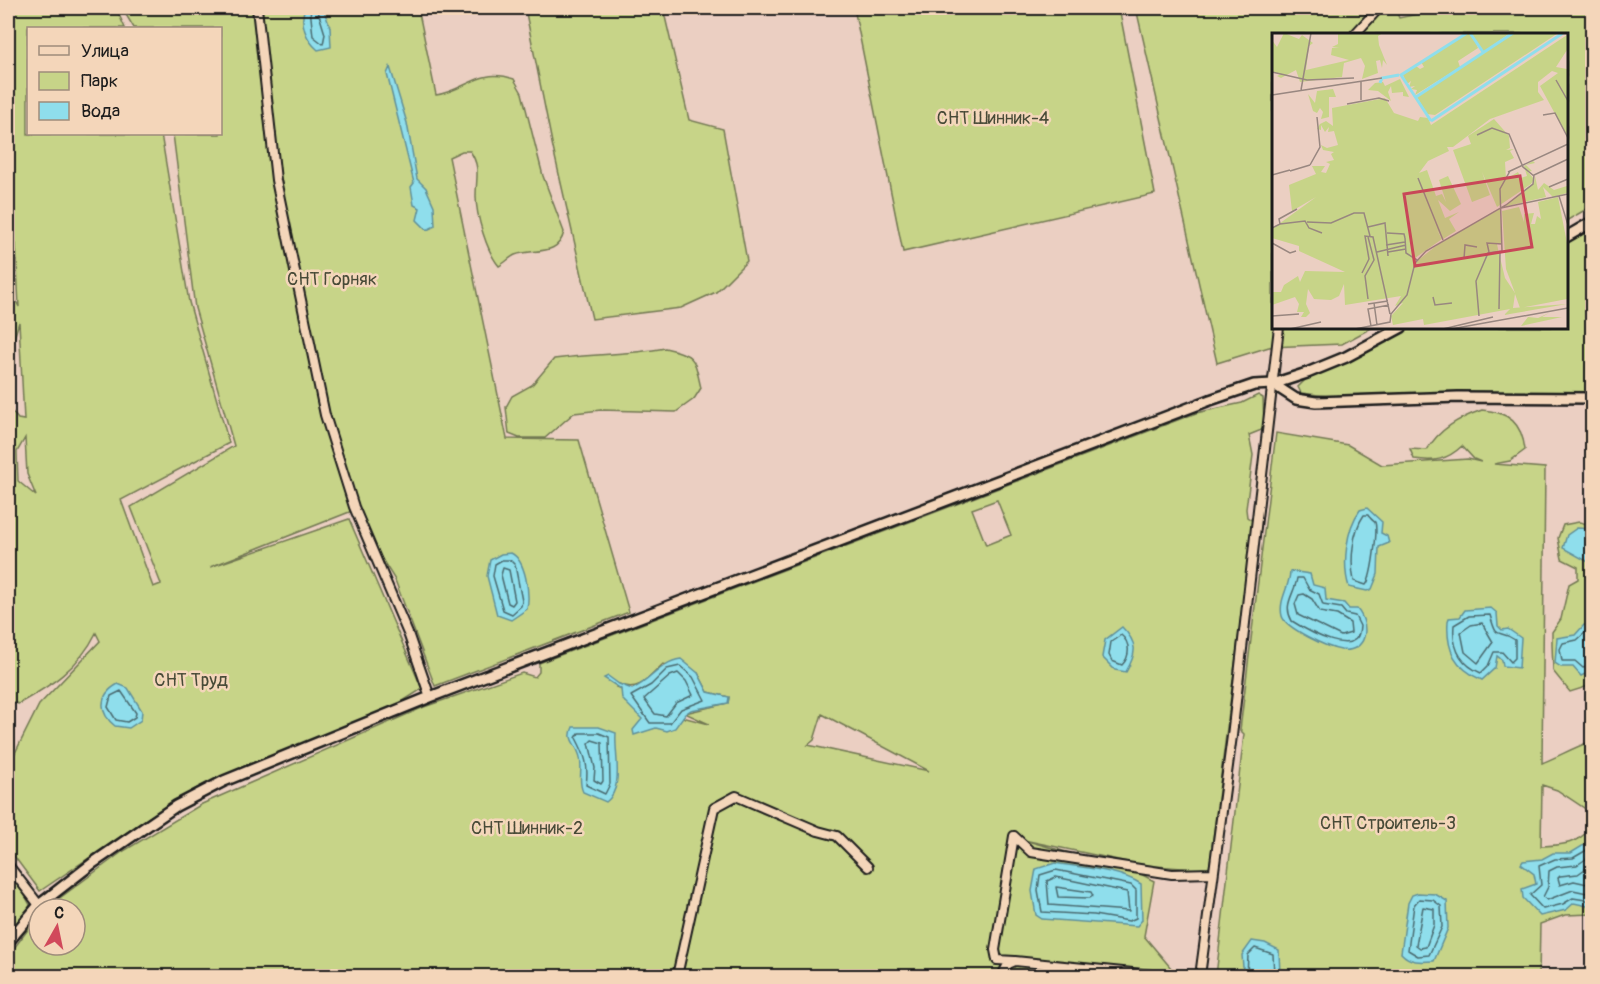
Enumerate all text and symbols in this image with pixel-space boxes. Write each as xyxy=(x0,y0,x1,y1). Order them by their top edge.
legend xyxy=(27,27,222,135)
inset map xyxy=(1272,33,1567,328)
text: Улица xyxy=(81,40,129,63)
text: Парк xyxy=(81,70,118,93)
text: Вода xyxy=(81,100,120,123)
park label: СНТ Шинник-4 xyxy=(937,107,1050,130)
park label: СНТ Горняк xyxy=(287,268,377,291)
park label: СНТ Труд xyxy=(154,669,228,692)
park label: СНТ Строитель-3 xyxy=(1320,812,1456,835)
park label: СНТ Шинник-2 xyxy=(471,817,583,840)
north arrow xyxy=(27,897,87,957)
text: С xyxy=(53,903,66,924)

